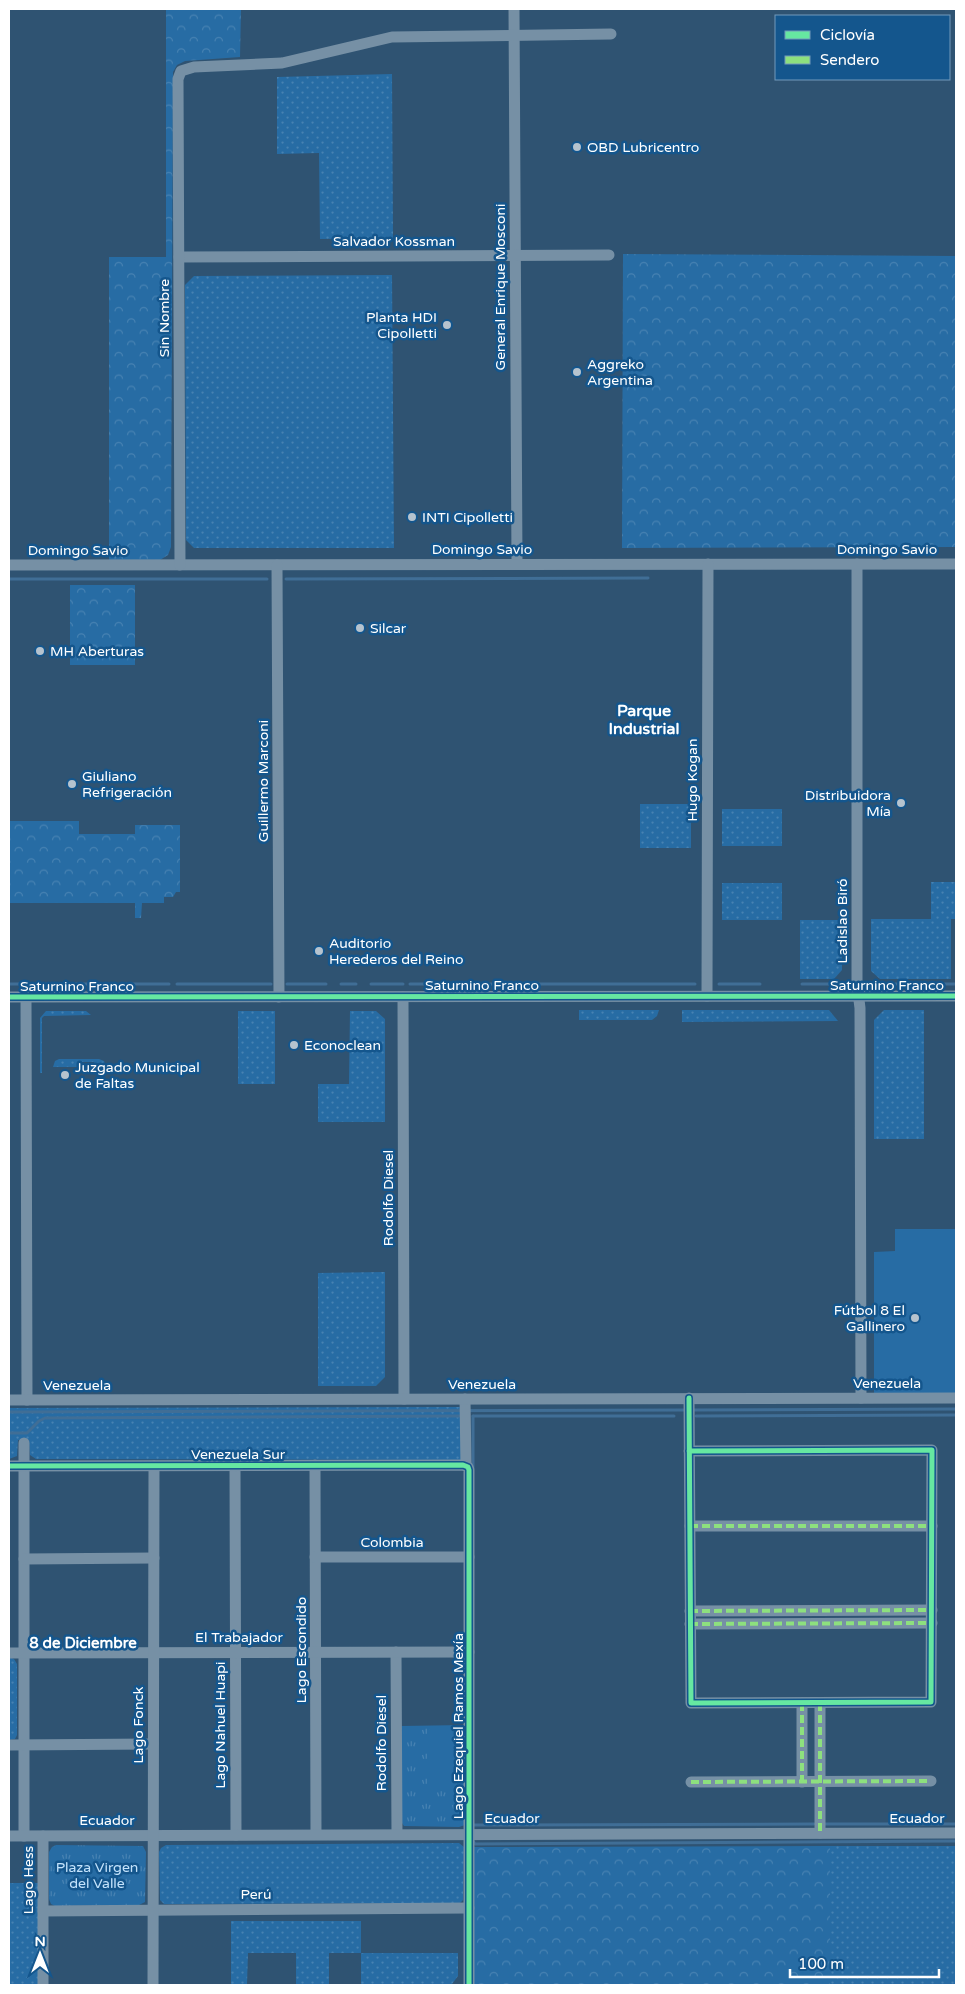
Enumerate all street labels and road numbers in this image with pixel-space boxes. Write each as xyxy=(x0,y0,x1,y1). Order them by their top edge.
street label: General Enrique Mosconi xyxy=(492,204,509,370)
street label: Salvador Kossman xyxy=(333,233,455,250)
street label: Sin Nombre xyxy=(156,279,173,357)
street label: Domingo Savio xyxy=(432,541,532,558)
street label: Domingo Savio xyxy=(837,541,937,558)
street label: Domingo Savio xyxy=(28,542,128,559)
street label: Guillermo Marconi xyxy=(255,720,272,842)
street label: Hugo Kogan xyxy=(684,738,701,822)
street label: Ladislao Biró xyxy=(834,878,851,964)
street label: Saturnino Franco xyxy=(425,977,539,994)
street label: Saturnino Franco xyxy=(830,977,944,994)
street label: Saturnino Franco xyxy=(20,978,134,995)
street label: Rodolfo Diesel xyxy=(380,1150,397,1246)
street label: Venezuela xyxy=(853,1375,921,1392)
street label: Venezuela xyxy=(448,1376,516,1393)
street label: Venezuela xyxy=(43,1377,111,1394)
street label: Venezuela Sur xyxy=(191,1446,286,1463)
street label: Colombia xyxy=(360,1534,424,1551)
street label: Lago Escondido xyxy=(293,1597,310,1703)
street label: El Trabajador xyxy=(195,1629,284,1646)
street label: Lago Ezequiel Ramos Mexía xyxy=(450,1633,467,1819)
street label: Lago Nahuel Huapi xyxy=(212,1661,229,1789)
street label: Lago Fonck xyxy=(130,1686,147,1764)
street label: Rodolfo Diesel xyxy=(373,1695,390,1791)
street label: Ecuador xyxy=(484,1810,540,1827)
street label: Ecuador xyxy=(889,1810,945,1827)
street label: Ecuador xyxy=(79,1812,135,1829)
street label: Lago Hess xyxy=(20,1845,37,1914)
street label: Perú xyxy=(240,1886,272,1903)

